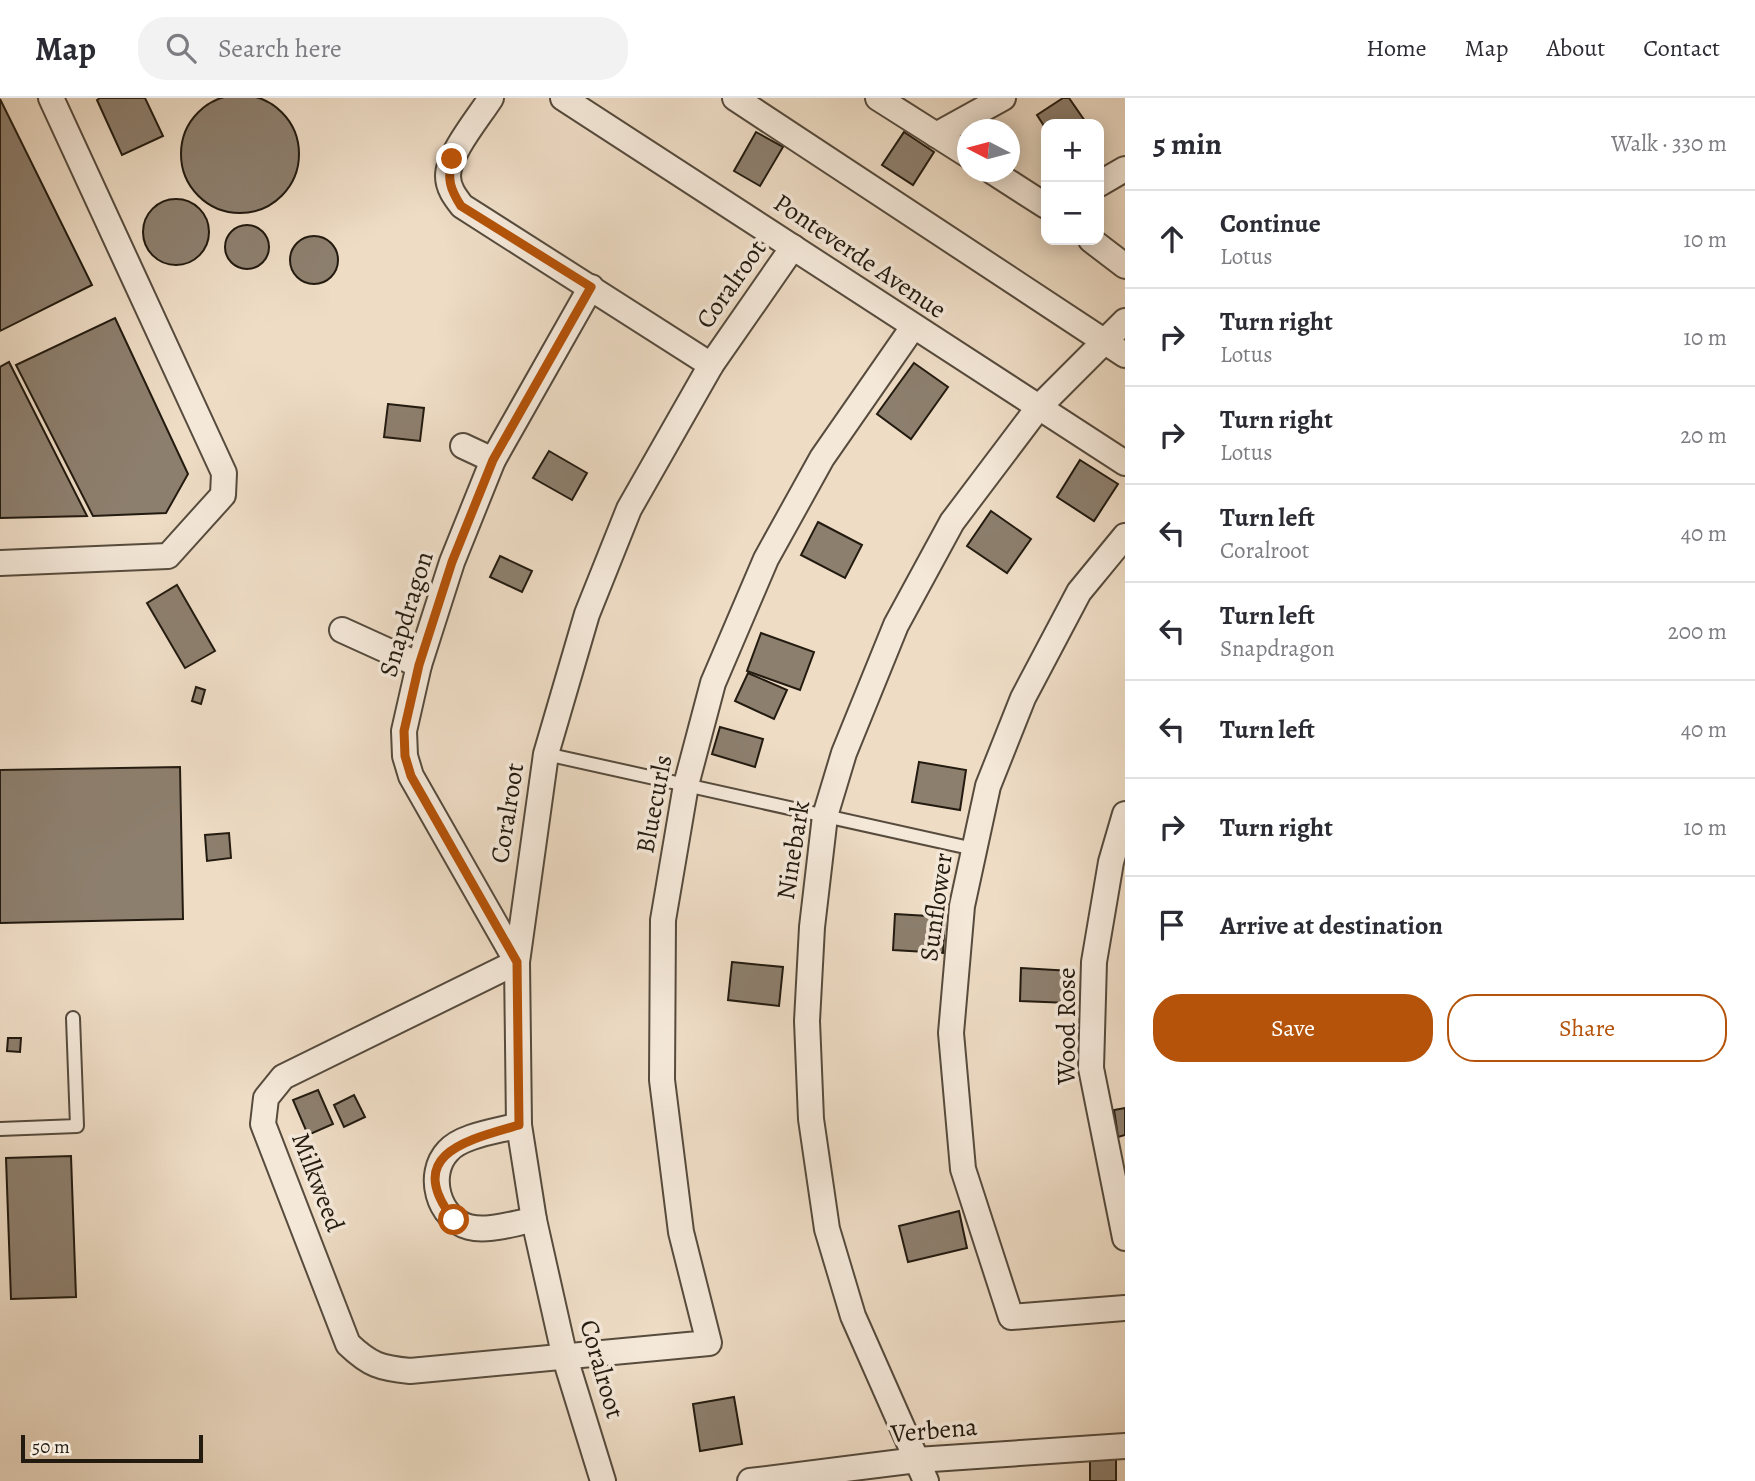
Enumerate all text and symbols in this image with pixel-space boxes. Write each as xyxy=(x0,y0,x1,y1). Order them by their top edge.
search box xyxy=(138,17,628,80)
text: Map xyxy=(35,26,96,71)
icon: search xyxy=(162,29,200,67)
text: Search here xyxy=(218,31,342,66)
text: Home xyxy=(1366,32,1427,64)
text: Map xyxy=(1465,32,1509,64)
text: About xyxy=(1547,32,1605,64)
text: Contact xyxy=(1643,32,1720,64)
north arrow xyxy=(957,119,1020,182)
map controls xyxy=(1041,119,1104,245)
button: + xyxy=(1041,119,1104,182)
text: 5 min xyxy=(1153,124,1222,164)
text: Walk · 330 m xyxy=(1611,128,1727,159)
route end xyxy=(436,143,467,174)
button: − xyxy=(1041,182,1104,245)
street label: Ponteverde Avenue xyxy=(767,185,953,327)
text: Continue xyxy=(1220,206,1321,241)
icon: ahead xyxy=(1153,220,1191,258)
text: 10 m xyxy=(1683,224,1727,255)
street label: Coralroot xyxy=(688,232,775,335)
text: Lotus xyxy=(1220,241,1272,272)
text: Turn right xyxy=(1220,304,1333,339)
icon: right xyxy=(1153,318,1191,356)
text: 10 m xyxy=(1683,322,1727,353)
text: Lotus xyxy=(1220,339,1272,370)
text: Turn right xyxy=(1220,402,1333,437)
icon: right xyxy=(1153,416,1191,454)
text: 20 m xyxy=(1680,420,1727,451)
text: Lotus xyxy=(1220,437,1272,468)
text: Turn left xyxy=(1220,500,1315,535)
icon: left xyxy=(1153,514,1191,552)
text: 40 m xyxy=(1681,518,1727,549)
text: Coralroot xyxy=(1220,535,1309,566)
street label: Snapdragon xyxy=(370,547,442,681)
text: Turn left xyxy=(1220,598,1315,633)
icon: left xyxy=(1153,612,1191,650)
text: 200 m xyxy=(1668,616,1727,647)
text: Snapdragon xyxy=(1220,633,1335,664)
icon: left xyxy=(1153,710,1191,748)
text: Turn left xyxy=(1220,712,1315,747)
text: 40 m xyxy=(1681,714,1727,745)
street label: Bluecurls xyxy=(627,752,681,856)
street label: Coralroot xyxy=(482,760,532,866)
street label: Ninebark xyxy=(768,798,818,902)
icon: right xyxy=(1153,808,1191,846)
text: Turn right xyxy=(1220,810,1333,845)
text: 10 m xyxy=(1683,812,1727,843)
street label: Sunflower xyxy=(911,851,961,963)
icon: arrive xyxy=(1153,906,1191,944)
text: Arrive at destination xyxy=(1220,908,1443,943)
street label: Wood Rose xyxy=(1049,967,1084,1086)
button: Save xyxy=(1153,994,1433,1062)
button: Share xyxy=(1447,994,1727,1062)
street label: Milkweed xyxy=(283,1127,353,1237)
route start xyxy=(438,1204,469,1235)
street label: Coralroot xyxy=(571,1316,633,1423)
street label: Verbena xyxy=(888,1409,979,1451)
scale bar xyxy=(21,1432,203,1464)
text: 50 m xyxy=(32,1434,70,1460)

